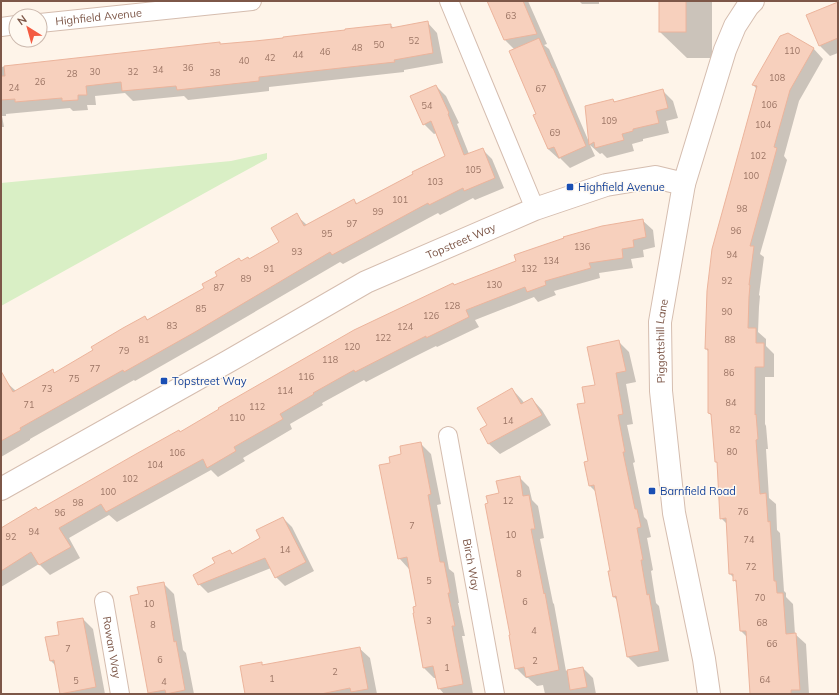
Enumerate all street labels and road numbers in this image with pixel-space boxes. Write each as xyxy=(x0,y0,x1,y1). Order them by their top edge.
street label: Highfield Avenue xyxy=(55,5,143,28)
street label: Topstreet Way xyxy=(424,220,498,262)
street label: Piggottshill Lane xyxy=(653,298,671,384)
street label: Birch Way xyxy=(460,538,483,592)
street label: Rowan Way xyxy=(100,615,124,680)

